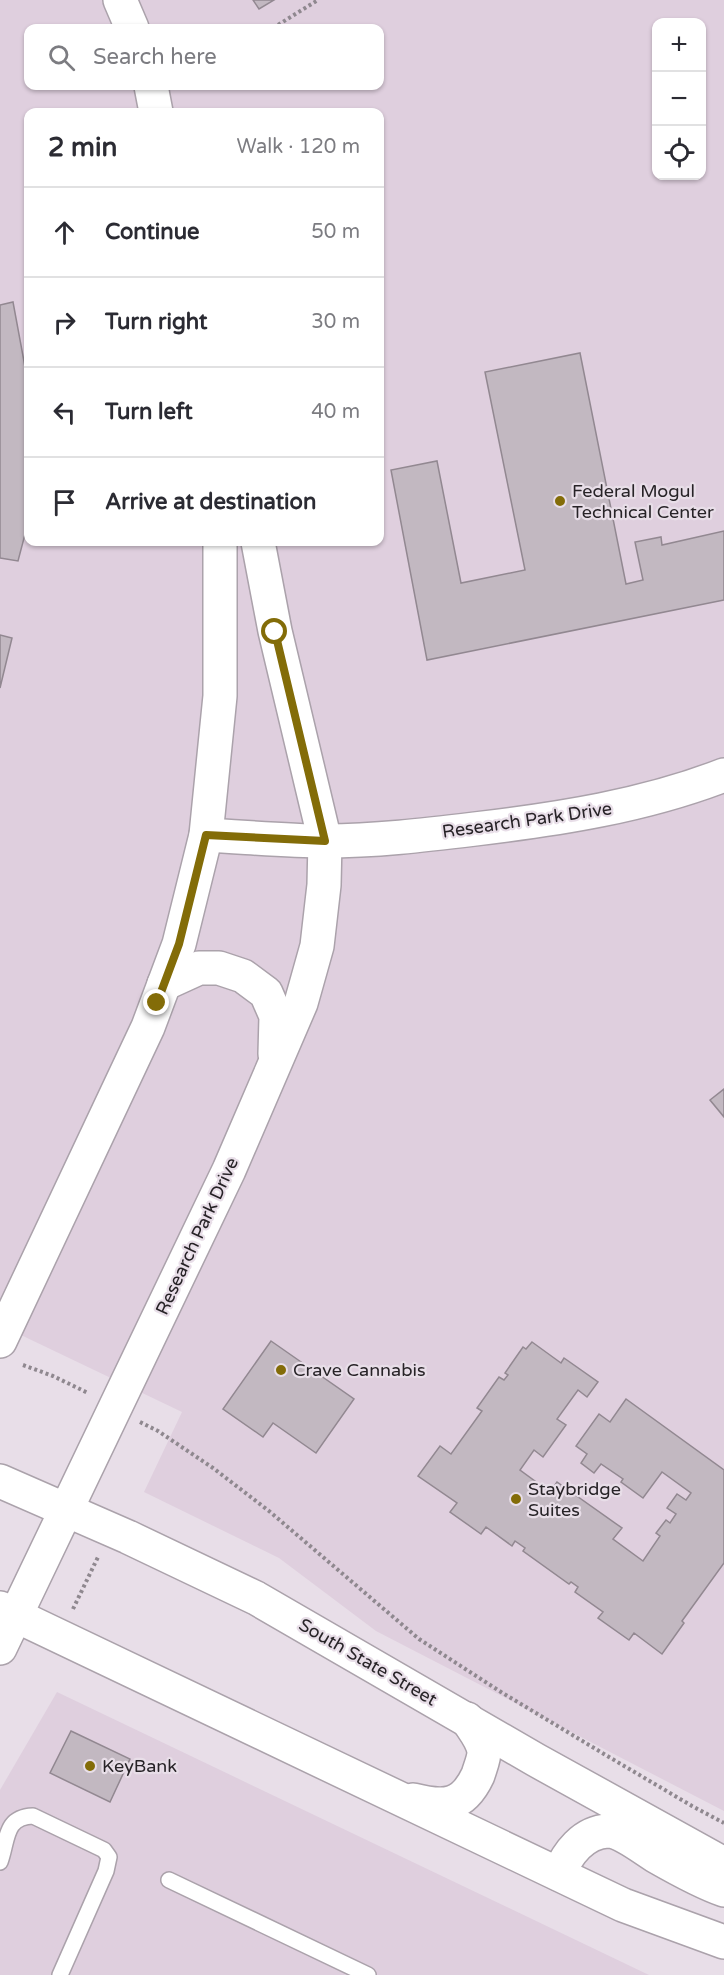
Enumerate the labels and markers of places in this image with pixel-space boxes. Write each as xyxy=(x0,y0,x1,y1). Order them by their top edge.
place label: Federal Mogul Technical Center xyxy=(572,480,714,523)
marker: Federal Mogul Technical Center xyxy=(553,494,567,508)
place label: Crave Cannabis xyxy=(293,1359,426,1381)
marker: Crave Cannabis xyxy=(274,1363,288,1377)
place label: Staybridge Suites xyxy=(528,1478,621,1521)
marker: Staybridge Suites xyxy=(509,1492,523,1506)
place label: KeyBank xyxy=(102,1755,177,1777)
marker: KeyBank xyxy=(83,1759,97,1773)

